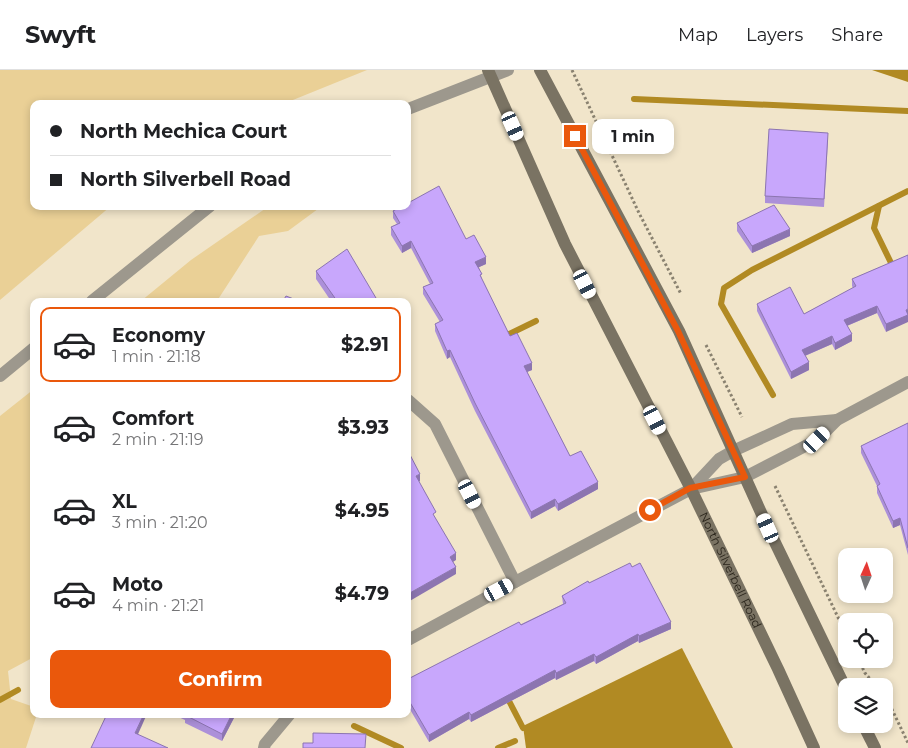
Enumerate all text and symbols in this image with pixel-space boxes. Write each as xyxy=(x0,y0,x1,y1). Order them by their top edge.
text: Swyft xyxy=(25,20,96,49)
text: Map xyxy=(678,24,718,46)
text: Layers xyxy=(746,24,803,46)
text: Share xyxy=(831,24,883,46)
car xyxy=(500,109,525,143)
callout: 1 min xyxy=(592,118,675,154)
text: North Mechica Court xyxy=(80,120,287,143)
route end xyxy=(564,125,586,147)
text: 1 min xyxy=(611,127,655,146)
text: North Silverbell Road xyxy=(80,168,291,191)
car xyxy=(571,267,598,301)
icon: car xyxy=(52,322,97,367)
text: Economy xyxy=(112,324,205,347)
text: $2.91 xyxy=(341,333,389,356)
text: 1 min · 21:18 xyxy=(112,347,201,366)
car xyxy=(641,403,668,437)
icon: car xyxy=(52,405,97,450)
text: Comfort xyxy=(112,407,194,430)
text: $3.93 xyxy=(338,416,389,439)
car xyxy=(801,424,832,456)
text: 2 min · 21:19 xyxy=(112,430,204,449)
car xyxy=(456,477,483,511)
icon: car xyxy=(52,488,97,533)
text: XL xyxy=(112,490,137,513)
text: $4.95 xyxy=(335,499,389,522)
route start xyxy=(639,499,661,521)
street label: North Silverbell Road xyxy=(696,510,765,630)
car xyxy=(755,511,780,545)
text: 3 min · 21:20 xyxy=(112,513,208,532)
north arrow xyxy=(838,548,892,602)
map controls xyxy=(838,548,893,733)
icon: car xyxy=(52,571,97,616)
text: Moto xyxy=(112,573,163,596)
car xyxy=(482,576,515,604)
text: $4.79 xyxy=(335,582,389,605)
text: 4 min · 21:21 xyxy=(112,596,204,615)
button: locate xyxy=(838,613,893,668)
button: Confirm xyxy=(50,650,391,708)
button: layers xyxy=(838,678,893,733)

